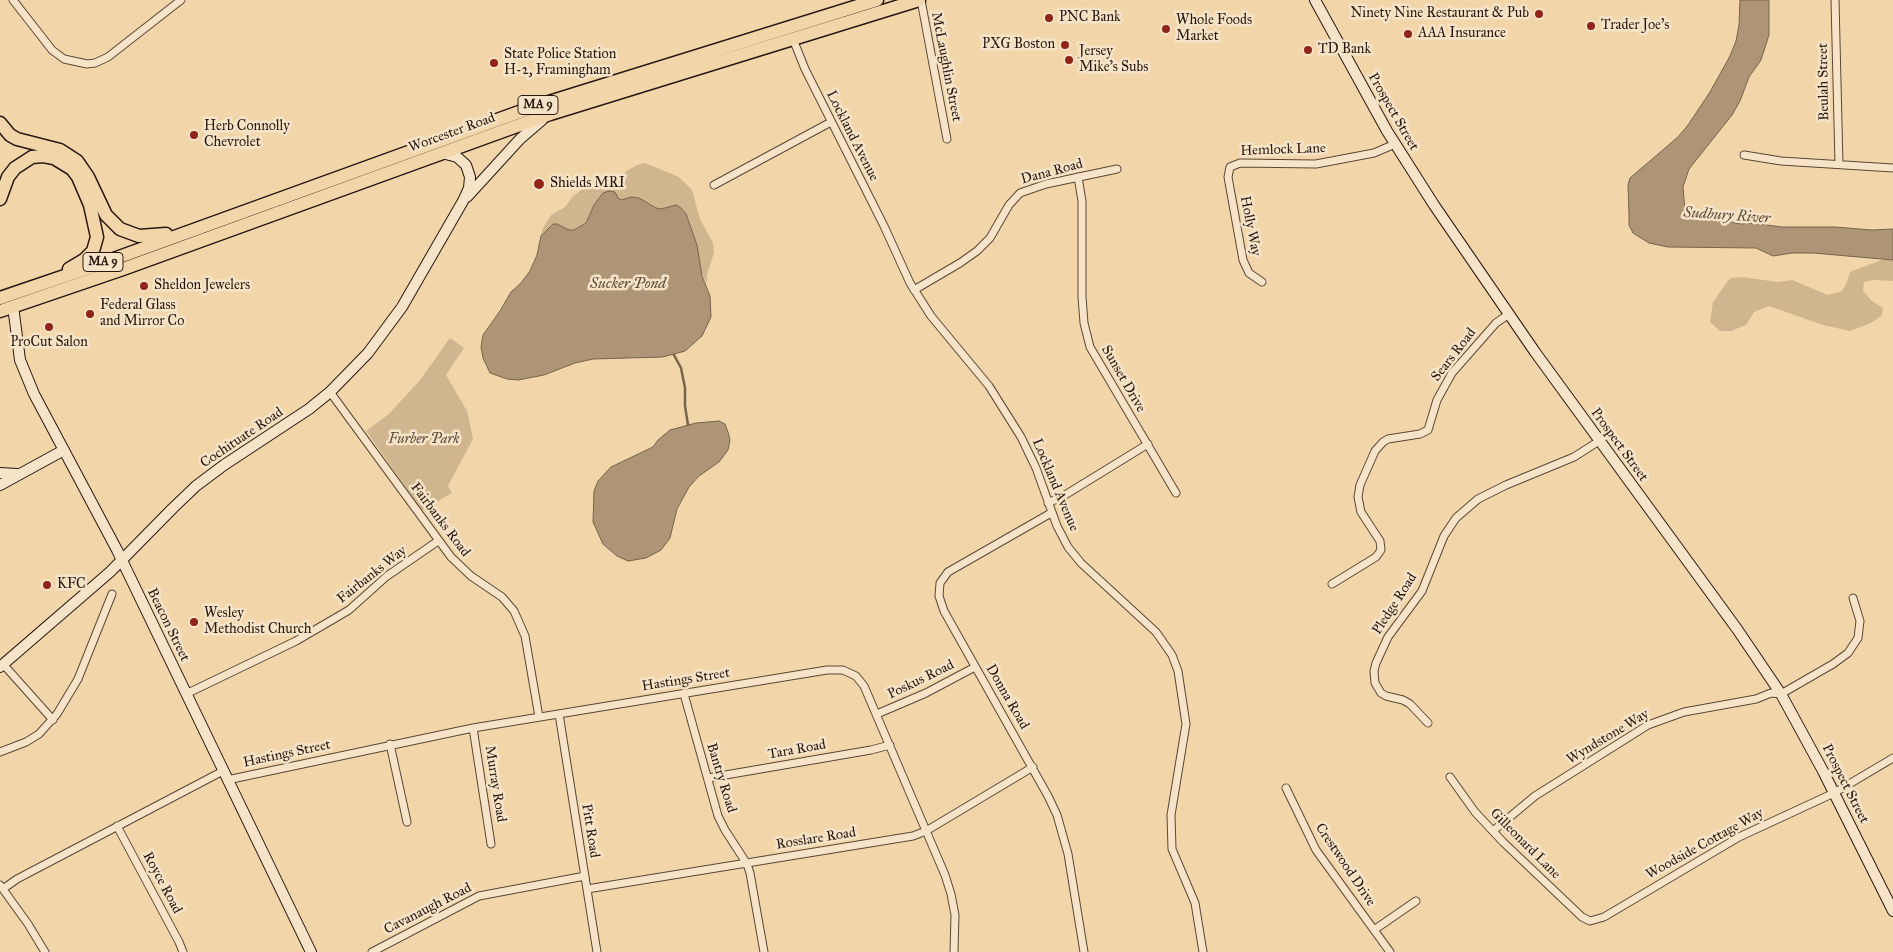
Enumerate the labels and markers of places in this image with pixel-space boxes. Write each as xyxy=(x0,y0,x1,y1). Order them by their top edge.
place label: Ninety Nine Restaurant & Pub xyxy=(1350,6,1529,22)
marker: Ninety Nine Restaurant & Pub xyxy=(1533,8,1545,20)
place label: PNC Bank xyxy=(1059,10,1121,26)
marker: PNC Bank xyxy=(1043,12,1055,24)
place label: Whole Foods Market xyxy=(1176,13,1252,46)
place label: Trader Joe's xyxy=(1601,18,1669,34)
marker: Trader Joe's xyxy=(1585,20,1597,32)
marker: Whole Foods Market xyxy=(1160,23,1172,35)
place label: AAA Insurance xyxy=(1418,26,1506,42)
marker: AAA Insurance xyxy=(1402,28,1414,40)
place label: PXG Boston xyxy=(982,37,1055,53)
marker: PXG Boston xyxy=(1059,39,1071,51)
place label: TD Bank xyxy=(1318,42,1371,58)
place label: Jersey Mike's Subs xyxy=(1079,44,1148,76)
marker: TD Bank xyxy=(1302,44,1314,56)
place label: State Police Station H-2, Framingham xyxy=(504,47,616,80)
marker: Jersey Mike's Subs xyxy=(1063,54,1075,66)
marker: State Police Station H-2, Framingham xyxy=(488,57,500,69)
place label: Herb Connolly Chevrolet xyxy=(204,119,290,152)
marker: Herb Connolly Chevrolet xyxy=(188,129,200,141)
place label: Shields MRI xyxy=(550,176,625,192)
marker: Shields MRI xyxy=(532,177,546,191)
place label: Sheldon Jewelers xyxy=(154,278,250,294)
marker: Sheldon Jewelers xyxy=(138,280,150,292)
place label: Federal Glass and Mirror Co xyxy=(100,298,184,331)
marker: Federal Glass and Mirror Co xyxy=(84,308,96,320)
marker: ProCut Salon xyxy=(43,321,55,333)
place label: ProCut Salon xyxy=(10,335,88,351)
place label: KFC xyxy=(57,577,86,593)
marker: KFC xyxy=(41,579,53,591)
place label: Wesley Methodist Church xyxy=(204,606,312,638)
marker: Wesley Methodist Church xyxy=(188,616,200,628)

